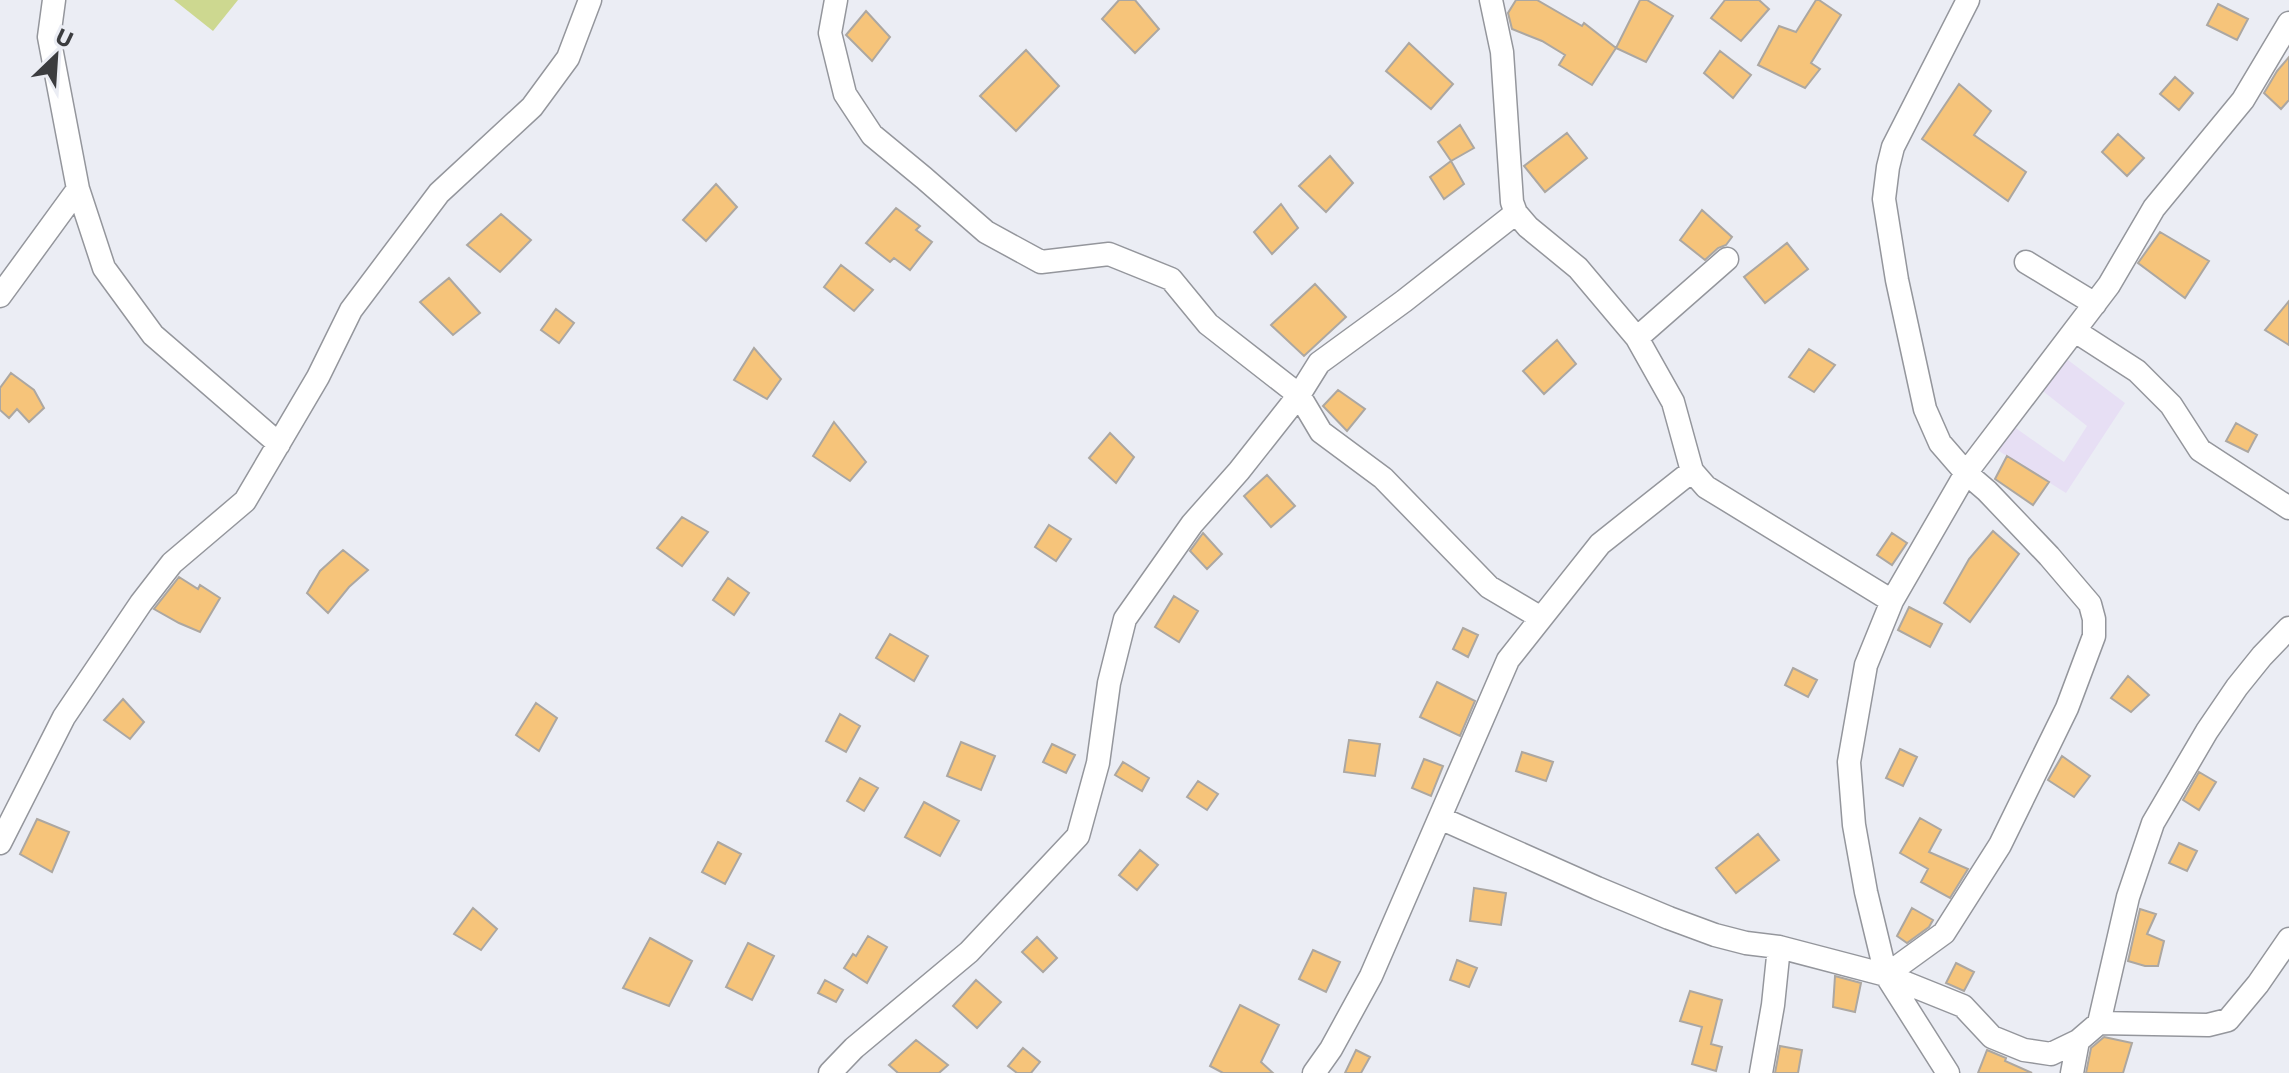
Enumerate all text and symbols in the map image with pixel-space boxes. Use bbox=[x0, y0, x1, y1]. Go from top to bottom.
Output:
north arrow bbox=[16, 16, 96, 96]
text: U bbox=[52, 22, 78, 53]

